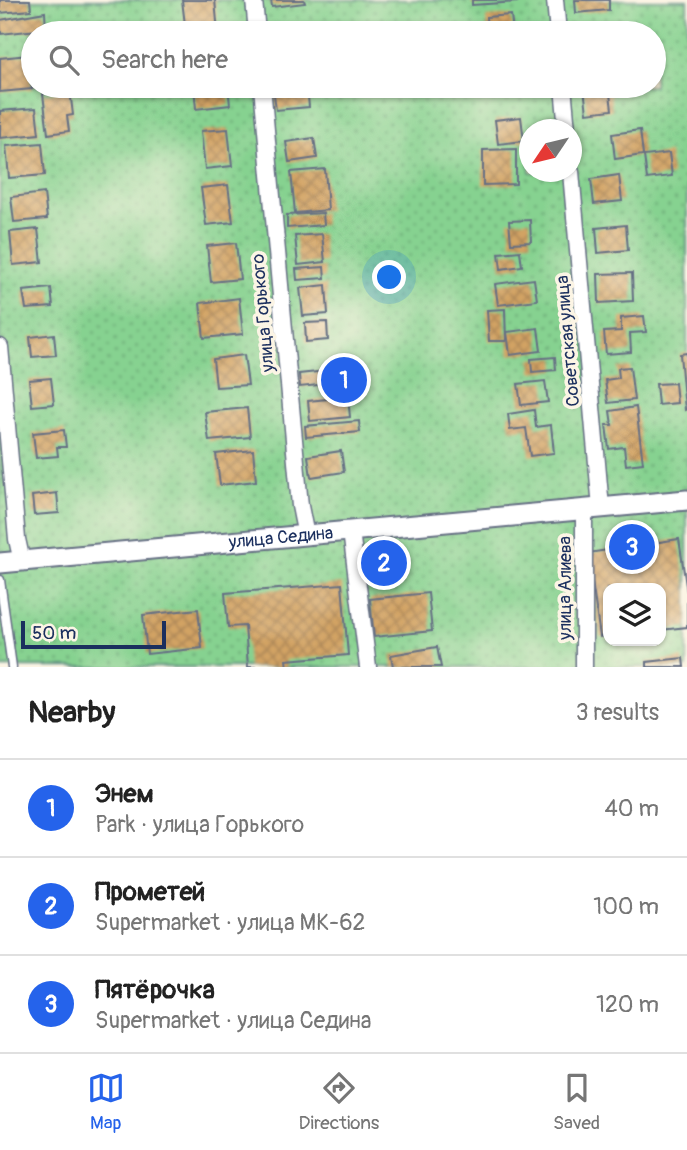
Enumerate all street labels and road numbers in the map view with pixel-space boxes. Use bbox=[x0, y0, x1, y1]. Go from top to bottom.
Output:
street label: улица Горького bbox=[246, 253, 280, 374]
street label: Советская улица bbox=[551, 274, 585, 408]
street label: улица Седина bbox=[227, 521, 334, 554]
street label: улица Алиева bbox=[554, 536, 577, 641]

